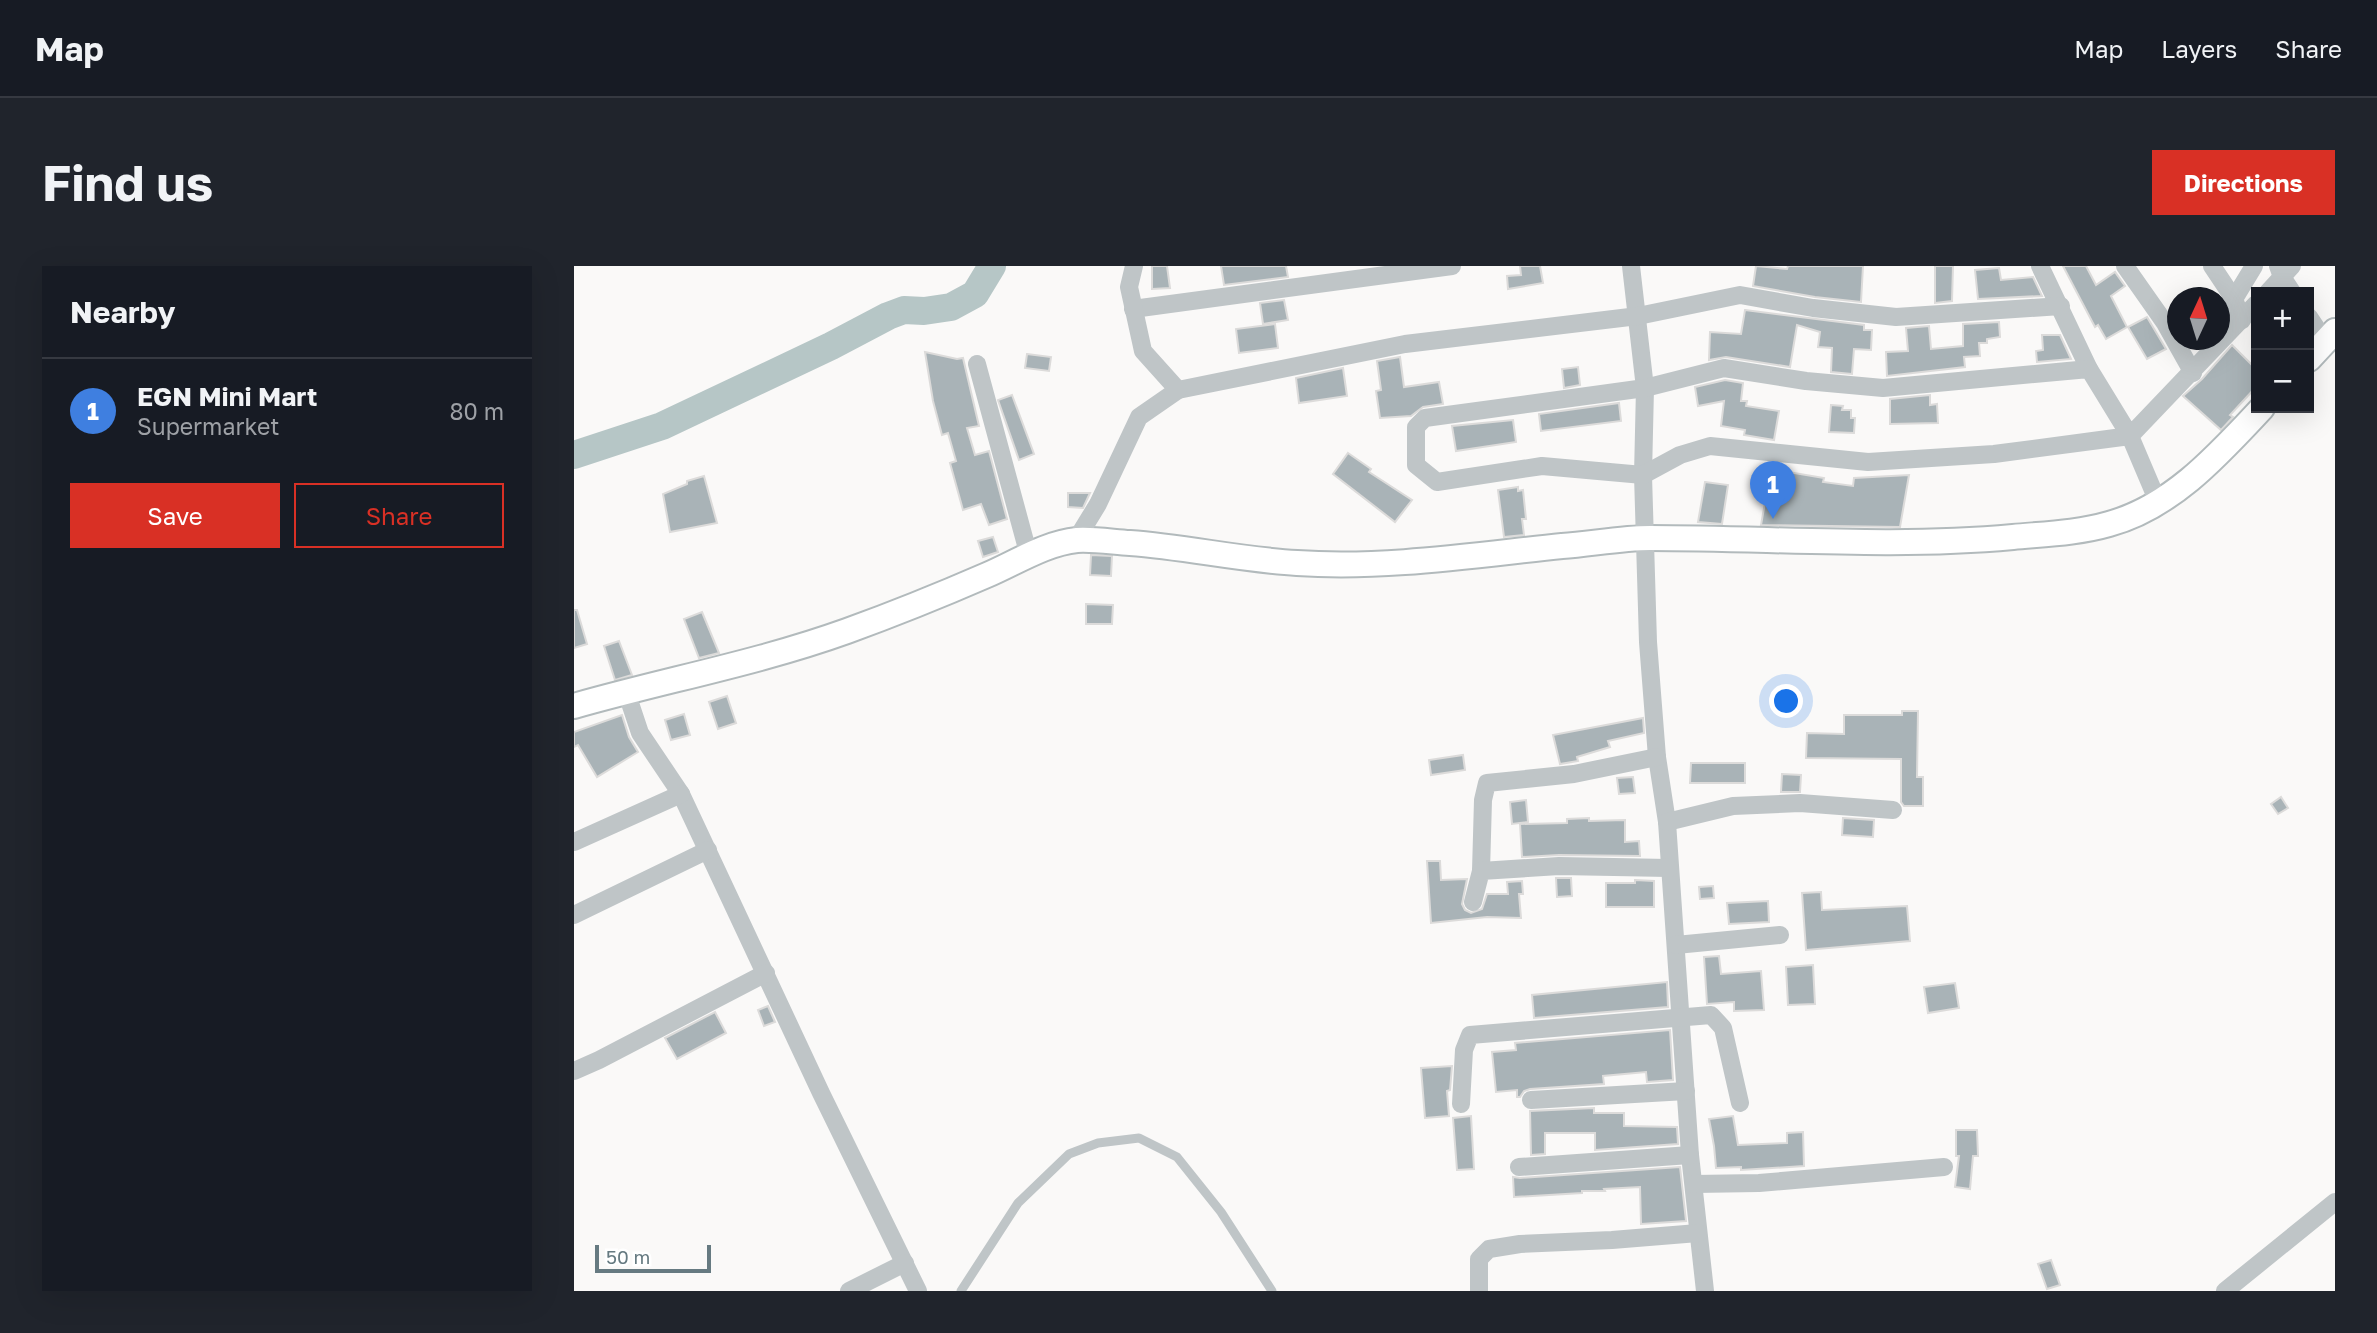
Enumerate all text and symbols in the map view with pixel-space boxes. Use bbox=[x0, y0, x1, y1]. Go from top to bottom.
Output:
text: Map bbox=[35, 29, 104, 68]
text: Map bbox=[2074, 34, 2123, 63]
text: Layers bbox=[2161, 34, 2237, 63]
text: Share bbox=[2275, 34, 2342, 63]
button: Directions bbox=[2152, 150, 2335, 215]
text: Find us bbox=[42, 153, 213, 212]
north arrow bbox=[2167, 287, 2230, 350]
map controls bbox=[2251, 287, 2314, 413]
button: + bbox=[2251, 287, 2314, 350]
text: Nearby bbox=[70, 294, 175, 330]
button: − bbox=[2251, 350, 2314, 413]
text: EGN Mini Mart bbox=[137, 381, 317, 412]
text: 1 bbox=[87, 397, 99, 425]
text: 80 m bbox=[450, 397, 504, 425]
text: Supermarket bbox=[137, 412, 280, 440]
pin: 1 bbox=[1750, 461, 1796, 519]
button: Save bbox=[70, 483, 280, 548]
button: Share bbox=[294, 483, 504, 548]
your location bbox=[1769, 684, 1803, 718]
scale bar bbox=[595, 1242, 710, 1274]
text: 50 m bbox=[606, 1245, 650, 1268]

